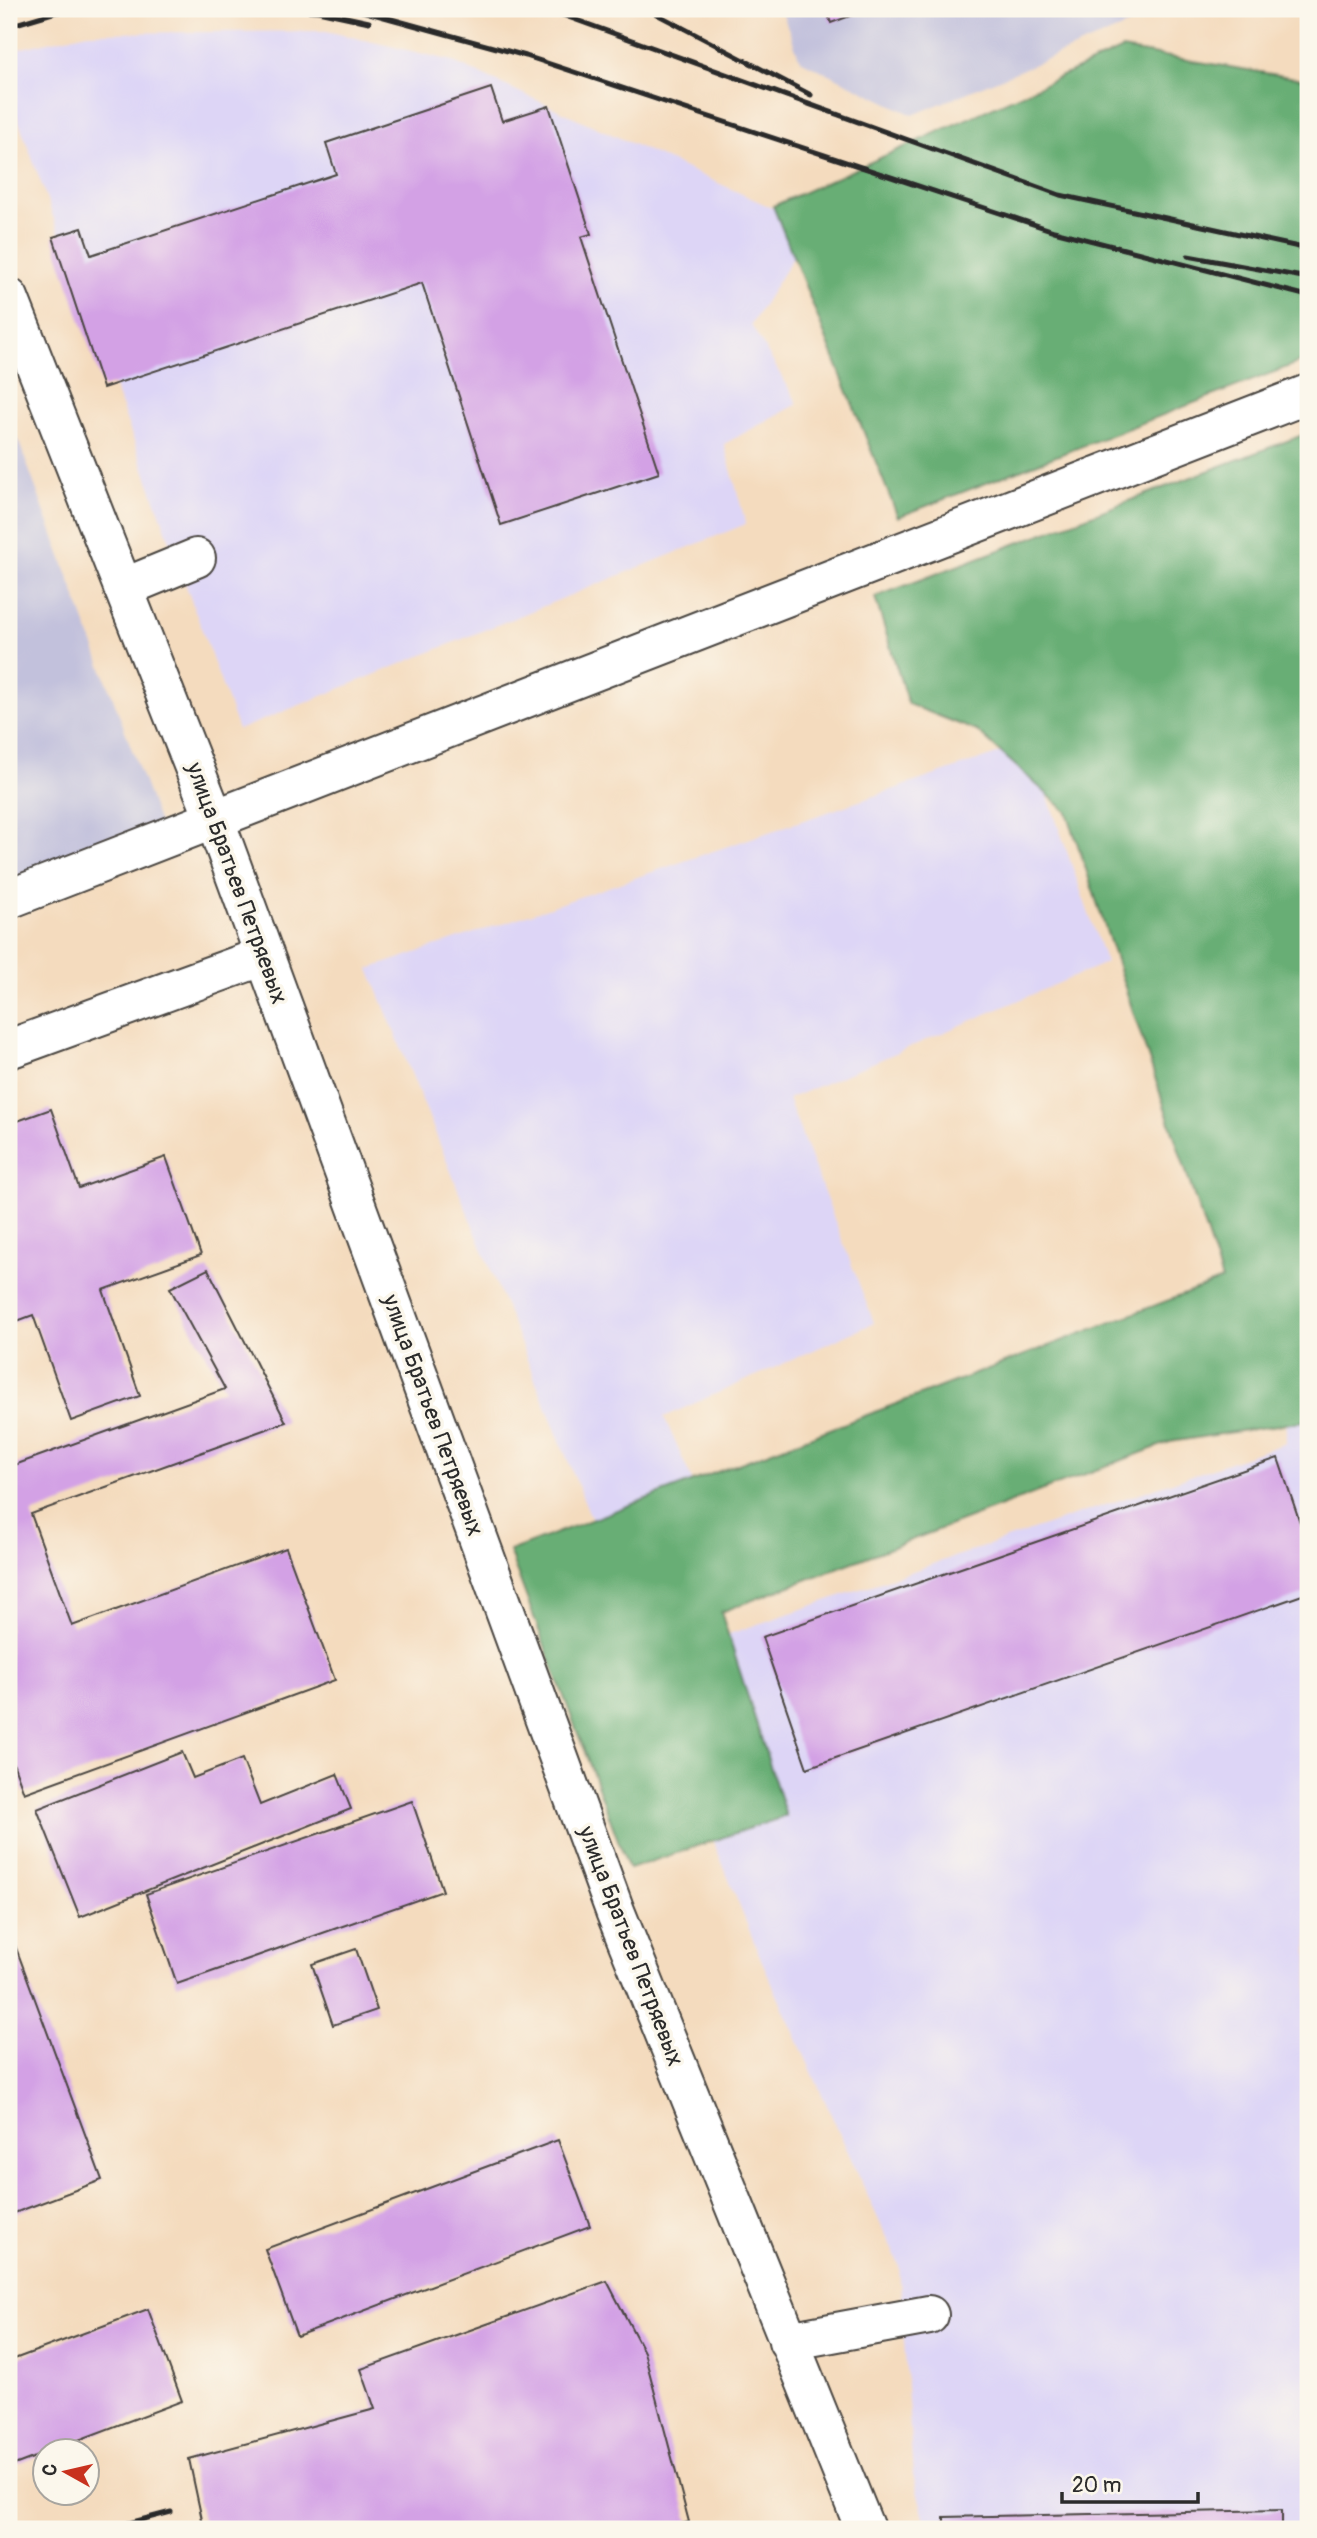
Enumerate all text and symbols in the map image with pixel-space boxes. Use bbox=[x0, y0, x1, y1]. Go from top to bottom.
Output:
street label: улица Братьев Петряевых bbox=[179, 757, 294, 1008]
street label: улица Братьев Петряевых bbox=[375, 1289, 490, 1540]
street label: улица Братьев Петряевых bbox=[571, 1821, 690, 2070]
north arrow bbox=[32, 2436, 102, 2506]
scale bar bbox=[1062, 2461, 1198, 2505]
text: С bbox=[37, 2462, 63, 2477]
text: 20 m bbox=[1072, 2472, 1121, 2499]

